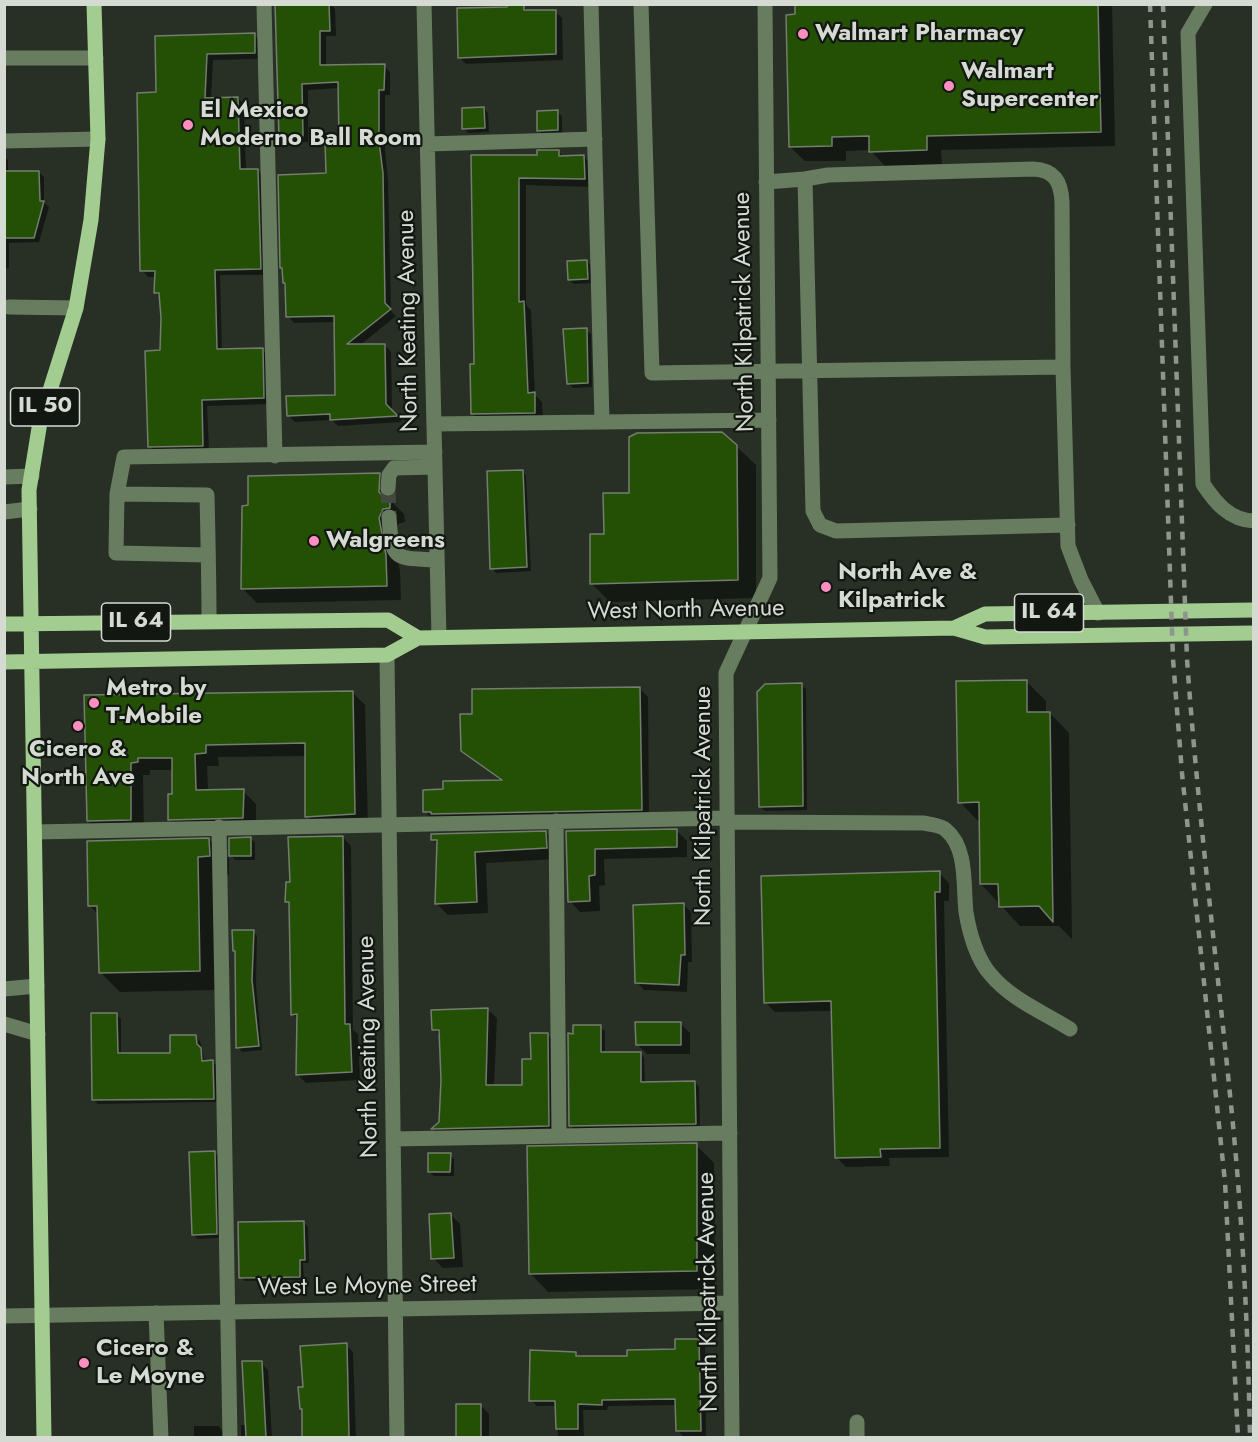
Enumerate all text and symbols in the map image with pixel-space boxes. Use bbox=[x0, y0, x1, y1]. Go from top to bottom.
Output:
place label: Walmart Pharmacy bbox=[815, 20, 1023, 48]
marker: Walmart Pharmacy bbox=[796, 27, 810, 41]
place label: Walmart Supercenter bbox=[961, 58, 1099, 114]
marker: Walmart Supercenter bbox=[942, 79, 956, 93]
place label: El Mexico Moderno Ball Room bbox=[200, 97, 422, 153]
marker: El Mexico Moderno Ball Room bbox=[181, 118, 195, 132]
street label: North Kilpatrick Avenue bbox=[729, 192, 761, 432]
street label: North Keating Avenue bbox=[393, 210, 425, 432]
road number: IL 50 bbox=[10, 388, 80, 426]
place label: Walgreens bbox=[326, 527, 445, 555]
marker: Walgreens bbox=[307, 534, 321, 548]
place label: North Ave & Kilpatrick bbox=[838, 559, 977, 615]
marker: North Ave & Kilpatrick bbox=[819, 580, 833, 594]
road number: IL 64 bbox=[1014, 594, 1084, 632]
street label: West North Avenue bbox=[587, 595, 785, 627]
road number: IL 64 bbox=[102, 603, 170, 641]
place label: Metro by T-Mobile bbox=[106, 675, 207, 731]
street label: North Kilpatrick Avenue bbox=[690, 686, 718, 926]
marker: Metro by T-Mobile bbox=[87, 696, 101, 710]
marker: Cicero & North Ave bbox=[71, 719, 85, 733]
place label: Cicero & North Ave bbox=[21, 736, 135, 792]
street label: North Keating Avenue bbox=[353, 936, 385, 1158]
street label: North Kilpatrick Avenue bbox=[693, 1172, 725, 1412]
street label: West Le Moyne Street bbox=[257, 1271, 477, 1303]
place label: Cicero & Le Moyne bbox=[96, 1335, 205, 1391]
marker: Cicero & Le Moyne bbox=[77, 1356, 91, 1370]

